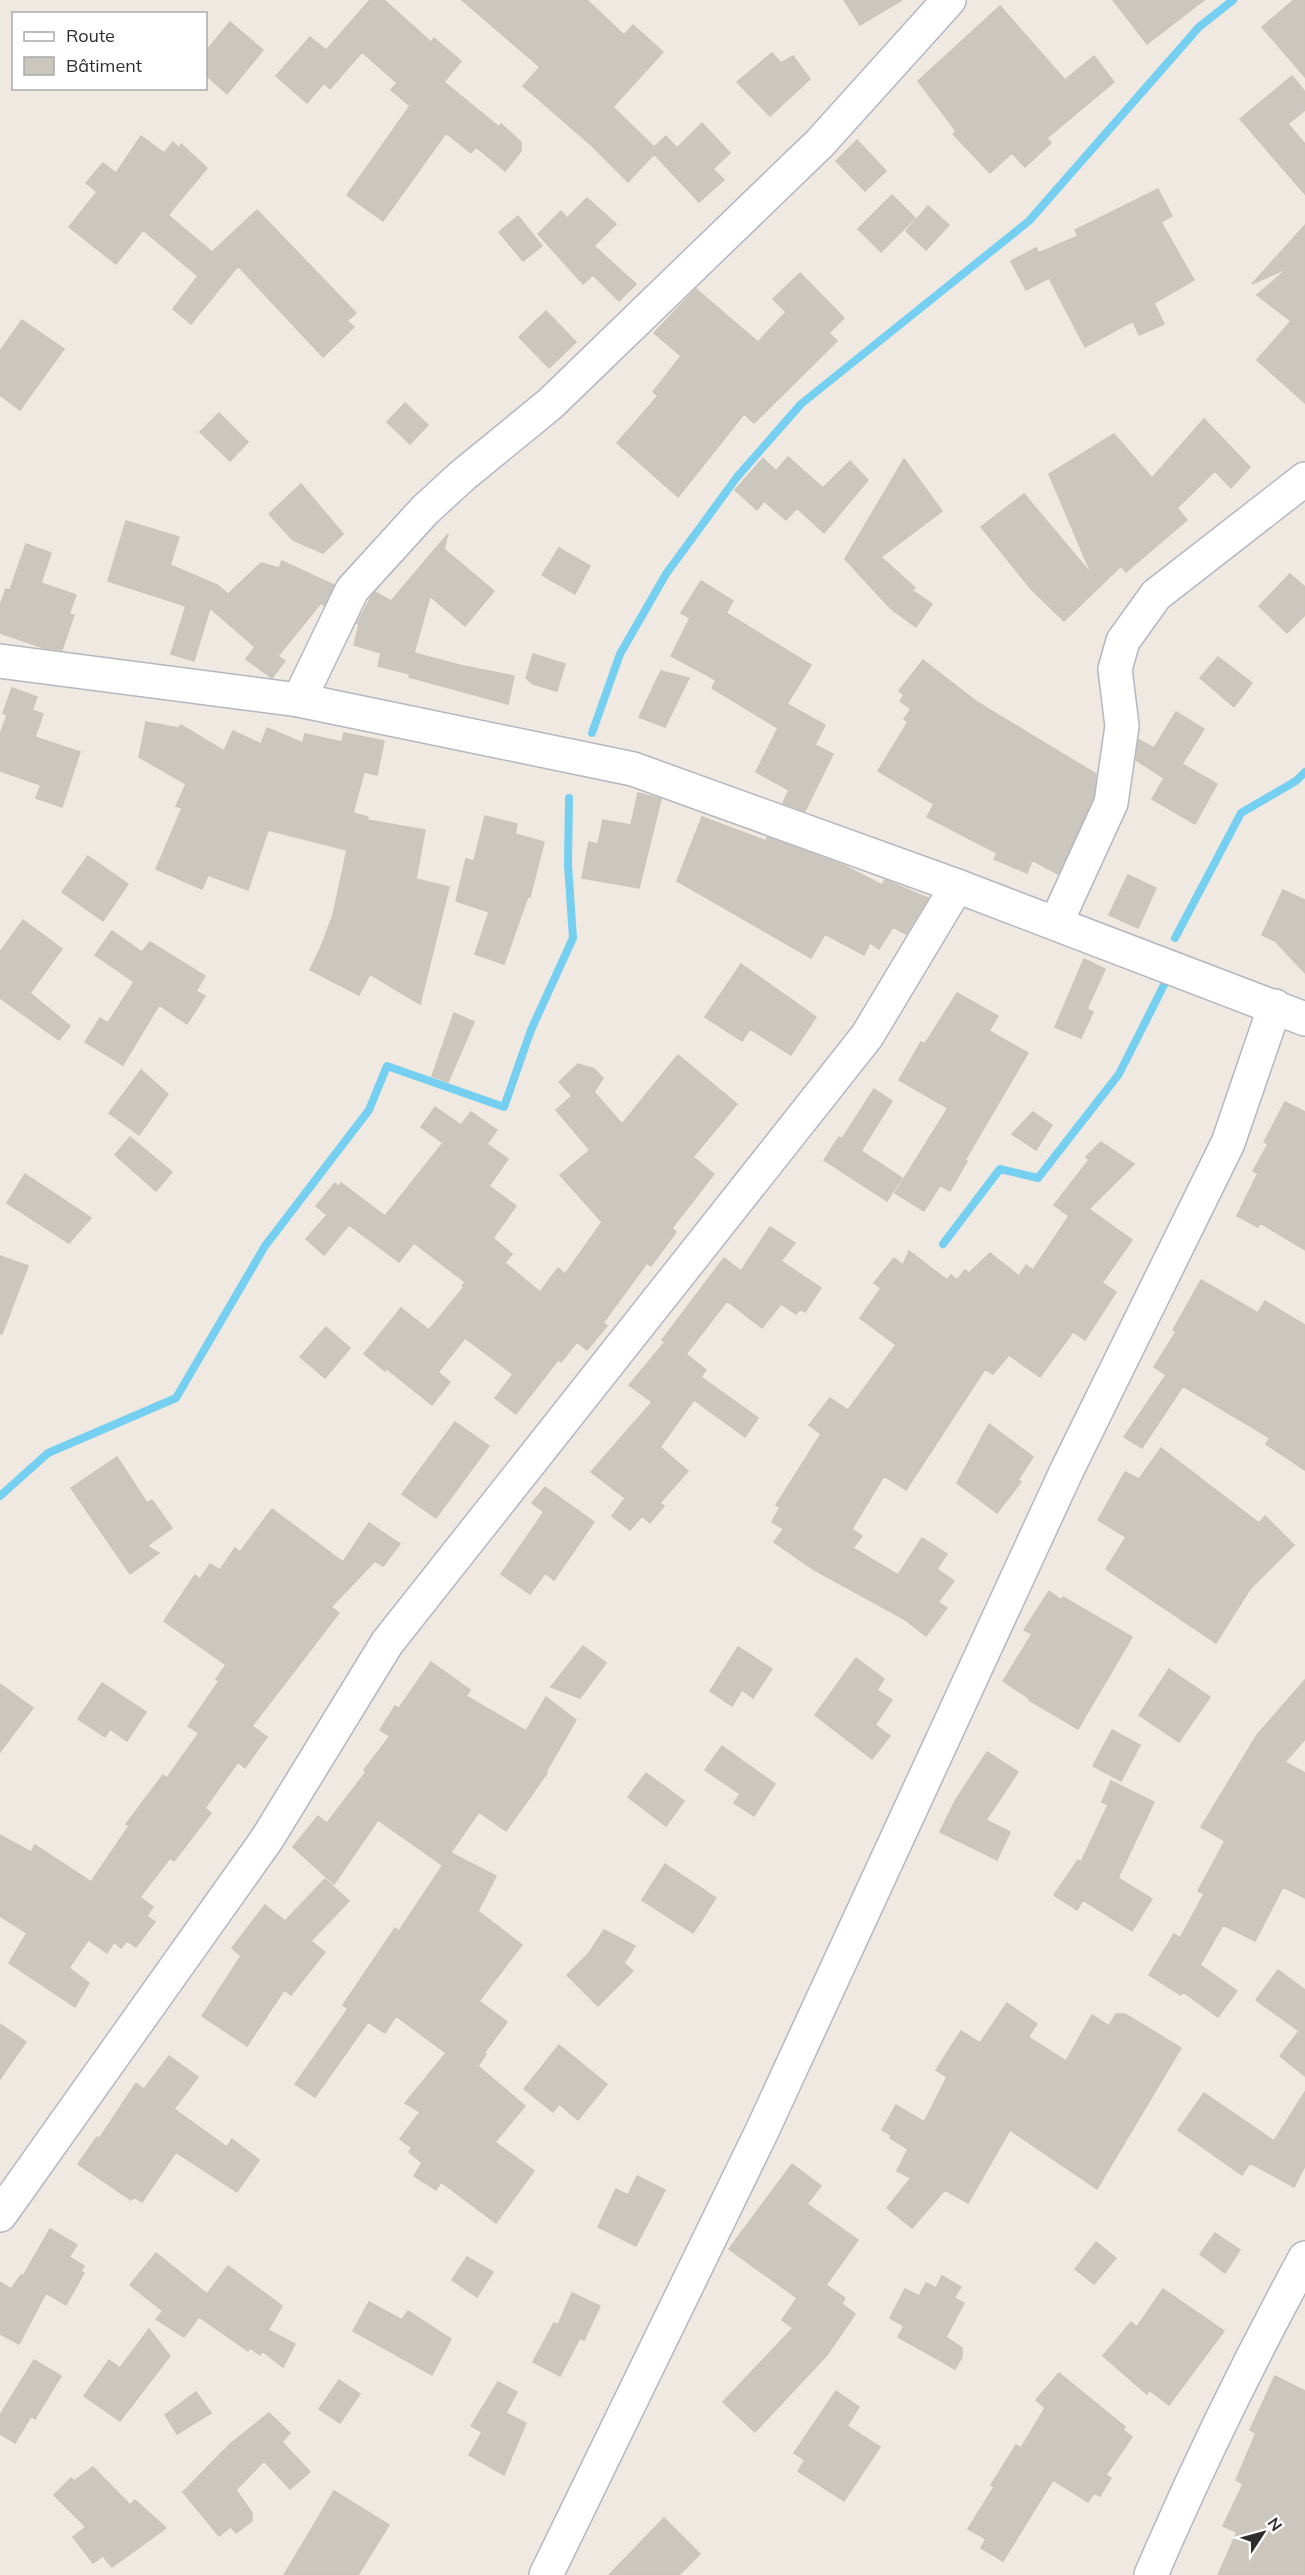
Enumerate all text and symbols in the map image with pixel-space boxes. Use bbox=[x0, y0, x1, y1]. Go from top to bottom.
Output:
legend bbox=[12, 12, 207, 90]
text: Route bbox=[66, 24, 115, 47]
text: Bâtiment bbox=[66, 54, 142, 77]
north arrow bbox=[1233, 2503, 1293, 2563]
text: N bbox=[1263, 2513, 1287, 2535]

